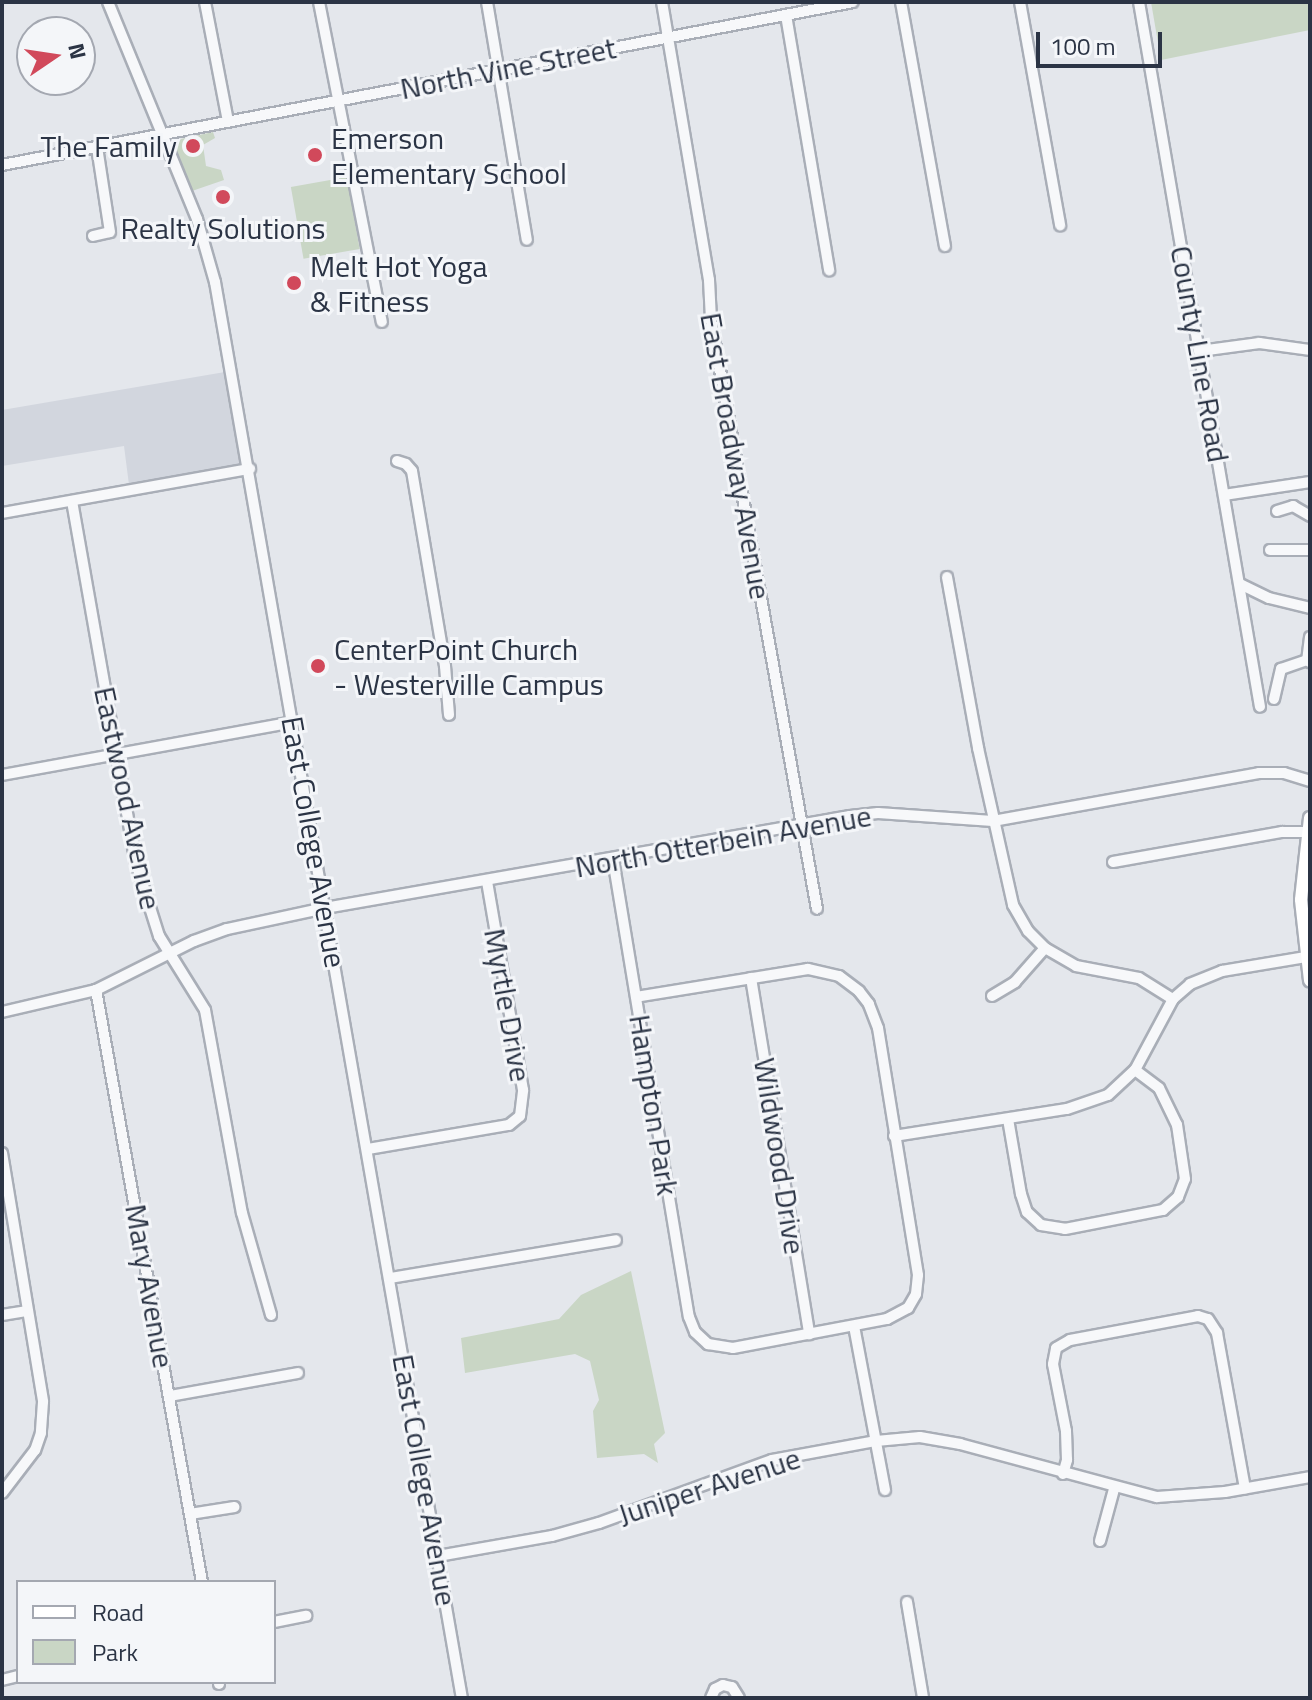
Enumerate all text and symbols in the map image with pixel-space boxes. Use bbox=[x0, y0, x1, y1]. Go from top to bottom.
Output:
north arrow bbox=[16, 16, 96, 96]
scale bar bbox=[1040, 16, 1166, 66]
text: 100 m bbox=[1050, 28, 1116, 64]
street label: North Vine Street bbox=[397, 29, 619, 107]
text: N bbox=[59, 40, 96, 62]
place label: Emerson Elementary School bbox=[331, 120, 567, 190]
place label: The Family bbox=[40, 128, 177, 164]
marker: The Family bbox=[184, 137, 202, 155]
marker: Emerson Elementary School bbox=[306, 146, 324, 164]
marker: Realty Solutions bbox=[214, 188, 232, 206]
place label: Realty Solutions bbox=[121, 210, 325, 246]
street label: County Line Road bbox=[1163, 243, 1237, 465]
place label: Melt Hot Yoga & Fitness bbox=[310, 248, 488, 318]
marker: Melt Hot Yoga & Fitness bbox=[285, 274, 303, 292]
street label: East Broadway Avenue bbox=[693, 310, 779, 602]
place label: CenterPoint Church - Westerville Campus bbox=[334, 631, 604, 702]
marker: CenterPoint Church - Westerville Campus bbox=[309, 657, 327, 675]
street label: Eastwood Avenue bbox=[87, 683, 169, 913]
street label: East College Avenue bbox=[274, 714, 354, 970]
street label: North Otterbein Avenue bbox=[572, 797, 874, 885]
street label: Myrtle Drive bbox=[477, 926, 539, 1084]
street label: Hampton Park bbox=[622, 1012, 686, 1198]
street label: Wildwood Drive bbox=[747, 1055, 813, 1257]
street label: Mary Avenue bbox=[118, 1201, 182, 1371]
street label: East College Avenue bbox=[385, 1352, 465, 1608]
street label: Juniper Avenue bbox=[614, 1440, 804, 1532]
legend bbox=[16, 1580, 276, 1684]
text: Road bbox=[92, 1594, 144, 1630]
text: Park bbox=[92, 1634, 138, 1670]

